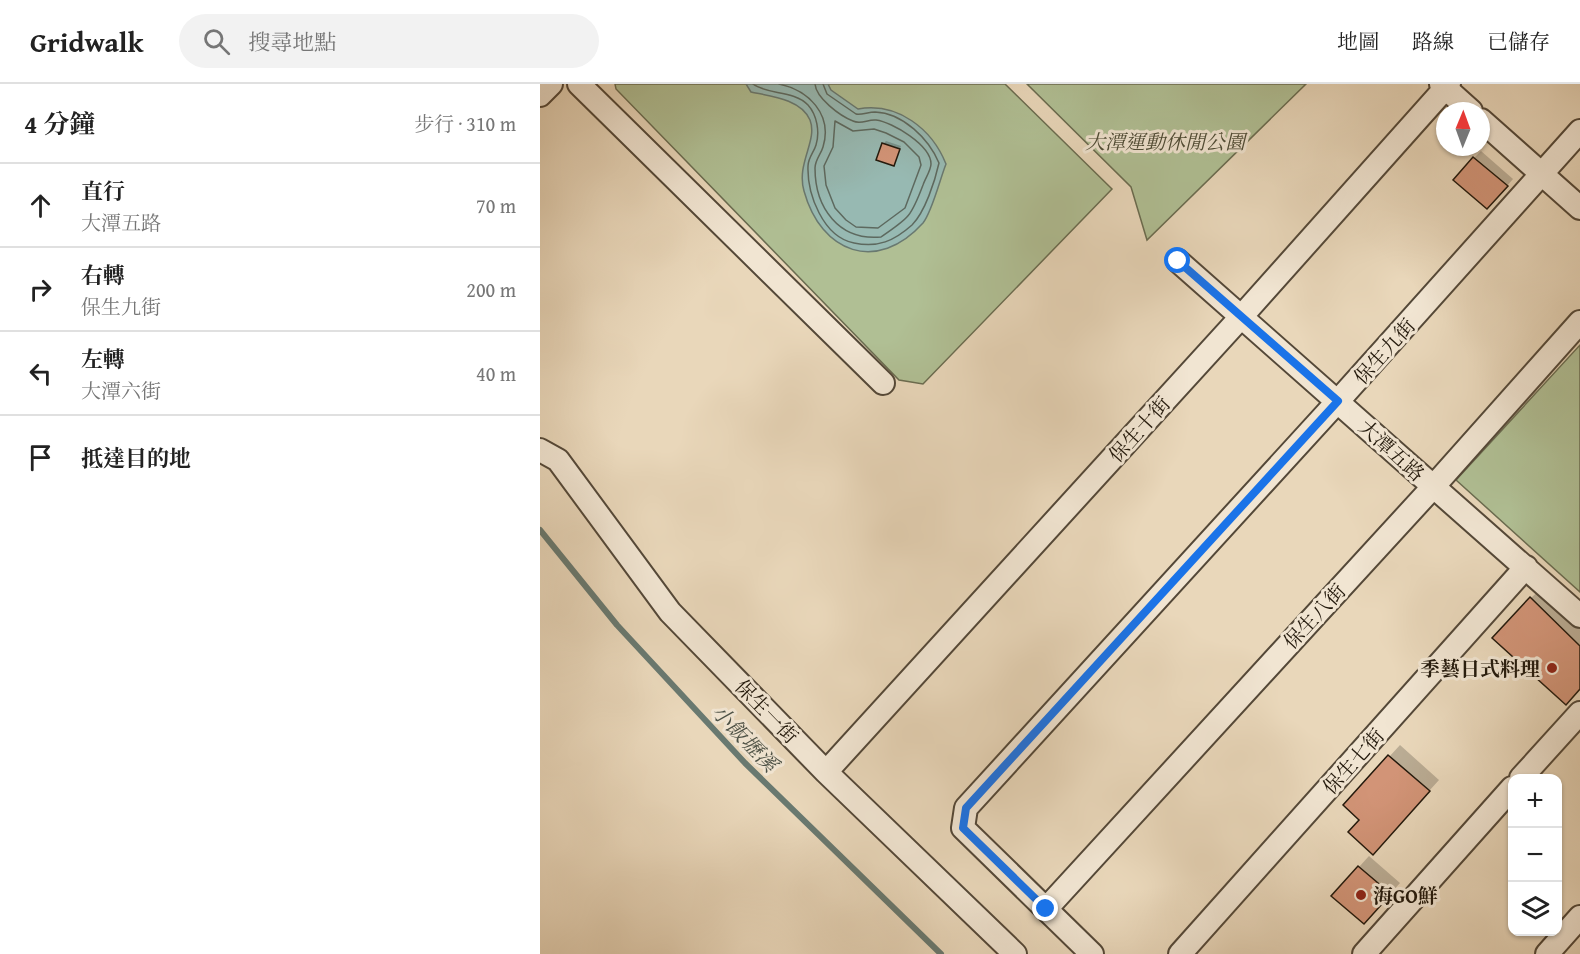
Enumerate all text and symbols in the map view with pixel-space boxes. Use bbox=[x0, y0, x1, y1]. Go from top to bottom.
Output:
search box bbox=[179, 14, 599, 68]
text: Gridwalk bbox=[30, 21, 143, 62]
icon: search bbox=[200, 25, 233, 58]
text: 搜尋地點 bbox=[248, 26, 336, 58]
text: 地圖 bbox=[1337, 26, 1379, 57]
text: 路線 bbox=[1412, 26, 1454, 57]
text: 已儲存 bbox=[1487, 26, 1550, 57]
north arrow bbox=[1436, 102, 1490, 156]
text: 4 分鐘 bbox=[24, 104, 95, 143]
text: 步行 · 310 m bbox=[414, 109, 516, 138]
park label: 大潭運動休閒公園 bbox=[1085, 127, 1248, 156]
text: 直行 bbox=[81, 175, 125, 207]
icon: ahead bbox=[24, 189, 57, 222]
text: 70 m bbox=[476, 191, 516, 220]
text: 大潭五路 bbox=[81, 208, 161, 237]
route start bbox=[1164, 247, 1190, 273]
text: 右轉 bbox=[81, 259, 125, 291]
icon: right bbox=[24, 273, 57, 306]
text: 200 m bbox=[466, 275, 516, 304]
text: 保生九街 bbox=[81, 292, 161, 321]
street label: 保生九街 bbox=[1346, 312, 1422, 390]
text: 左轉 bbox=[81, 343, 125, 375]
icon: left bbox=[24, 357, 57, 390]
text: 40 m bbox=[476, 359, 516, 388]
text: 大潭六街 bbox=[81, 376, 161, 405]
street label: 保生十街 bbox=[1101, 390, 1177, 468]
street label: 大潭五路 bbox=[1353, 412, 1431, 488]
icon: arrive bbox=[24, 441, 57, 474]
text: 抵達目的地 bbox=[81, 442, 191, 474]
street label: 保生八街 bbox=[1276, 577, 1352, 655]
place label: 季藝日式料理 bbox=[1420, 654, 1540, 683]
marker: 季藝日式料理 bbox=[1545, 661, 1559, 675]
street label: 保生一街 bbox=[729, 672, 805, 750]
water label: 小飯壢溪 bbox=[705, 697, 787, 780]
street label: 保生七街 bbox=[1315, 722, 1391, 800]
map controls bbox=[1508, 774, 1562, 936]
button: + bbox=[1508, 774, 1562, 828]
button: − bbox=[1508, 828, 1562, 882]
place label: 海GO鮮 bbox=[1373, 881, 1438, 910]
button: layers bbox=[1508, 882, 1562, 936]
marker: 海GO鮮 bbox=[1354, 888, 1368, 902]
route end bbox=[1032, 895, 1058, 921]

